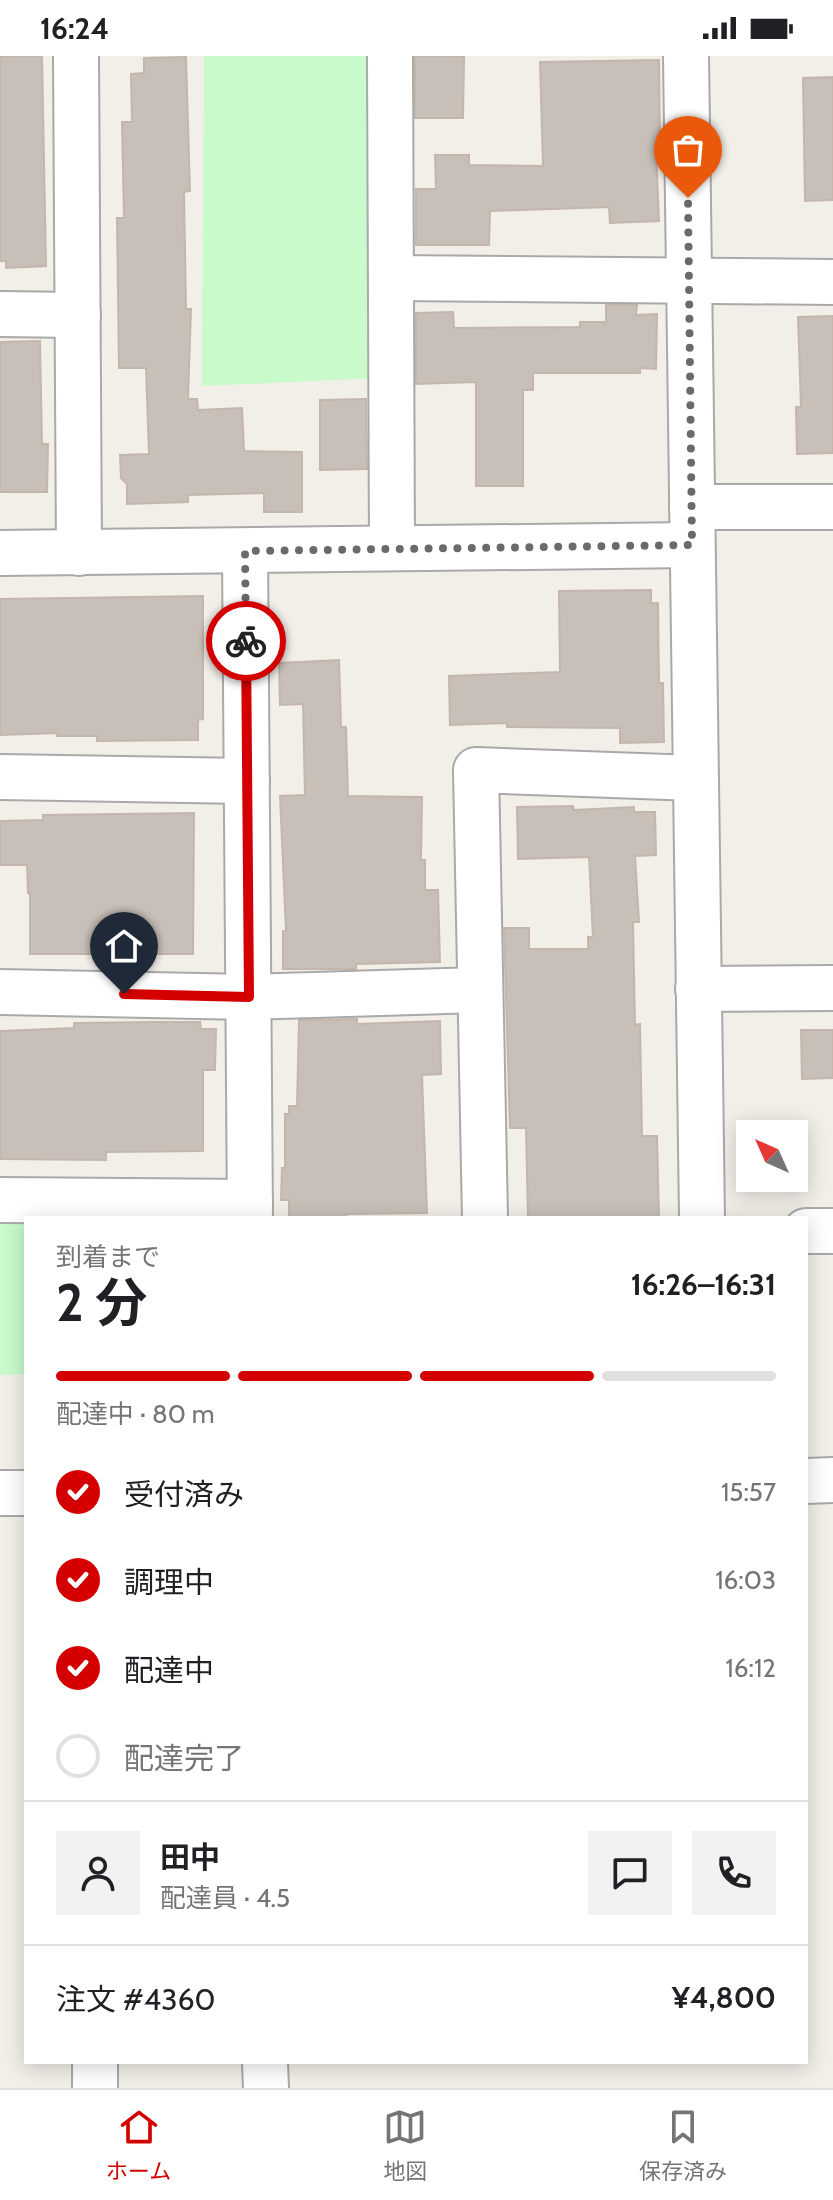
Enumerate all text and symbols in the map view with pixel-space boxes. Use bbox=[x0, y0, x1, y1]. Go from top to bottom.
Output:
text: 16:24 bbox=[40, 10, 109, 47]
pin bbox=[654, 116, 722, 198]
icon: bag bbox=[666, 128, 710, 172]
courier bbox=[206, 601, 286, 681]
icon: bike bbox=[224, 619, 268, 663]
pin bbox=[90, 912, 158, 994]
icon: home bbox=[102, 924, 146, 968]
north arrow bbox=[736, 1120, 808, 1192]
map controls bbox=[736, 1120, 808, 1192]
text: 到着まで bbox=[56, 1241, 160, 1273]
text: 16:26–16:31 bbox=[631, 1266, 776, 1303]
text: 2 分 bbox=[56, 1271, 147, 1334]
text: 配達中 · 80 m bbox=[56, 1398, 214, 1430]
icon: check bbox=[56, 1470, 100, 1514]
text: 受付済み bbox=[124, 1476, 244, 1513]
text: 15:57 bbox=[721, 1476, 776, 1508]
icon: check bbox=[56, 1558, 100, 1602]
text: 調理中 bbox=[124, 1564, 214, 1601]
text: 16:03 bbox=[715, 1564, 776, 1596]
icon: check bbox=[56, 1646, 100, 1690]
text: 配達中 bbox=[124, 1652, 214, 1689]
text: 16:12 bbox=[725, 1652, 776, 1684]
text: 配達完了 bbox=[124, 1740, 244, 1777]
button: person bbox=[56, 1831, 140, 1915]
button: chat bbox=[588, 1831, 672, 1915]
button: phone bbox=[692, 1831, 776, 1915]
text: 田中 bbox=[160, 1839, 220, 1876]
text: 配達員 · 4.5 bbox=[160, 1882, 290, 1914]
text: ¥4,800 bbox=[672, 1979, 776, 2016]
text: 注文 #4360 bbox=[56, 1981, 215, 2018]
tab: ホーム bbox=[106, 2105, 171, 2185]
tab: 地図 bbox=[383, 2105, 427, 2185]
tab: 保存済み bbox=[639, 2105, 727, 2185]

